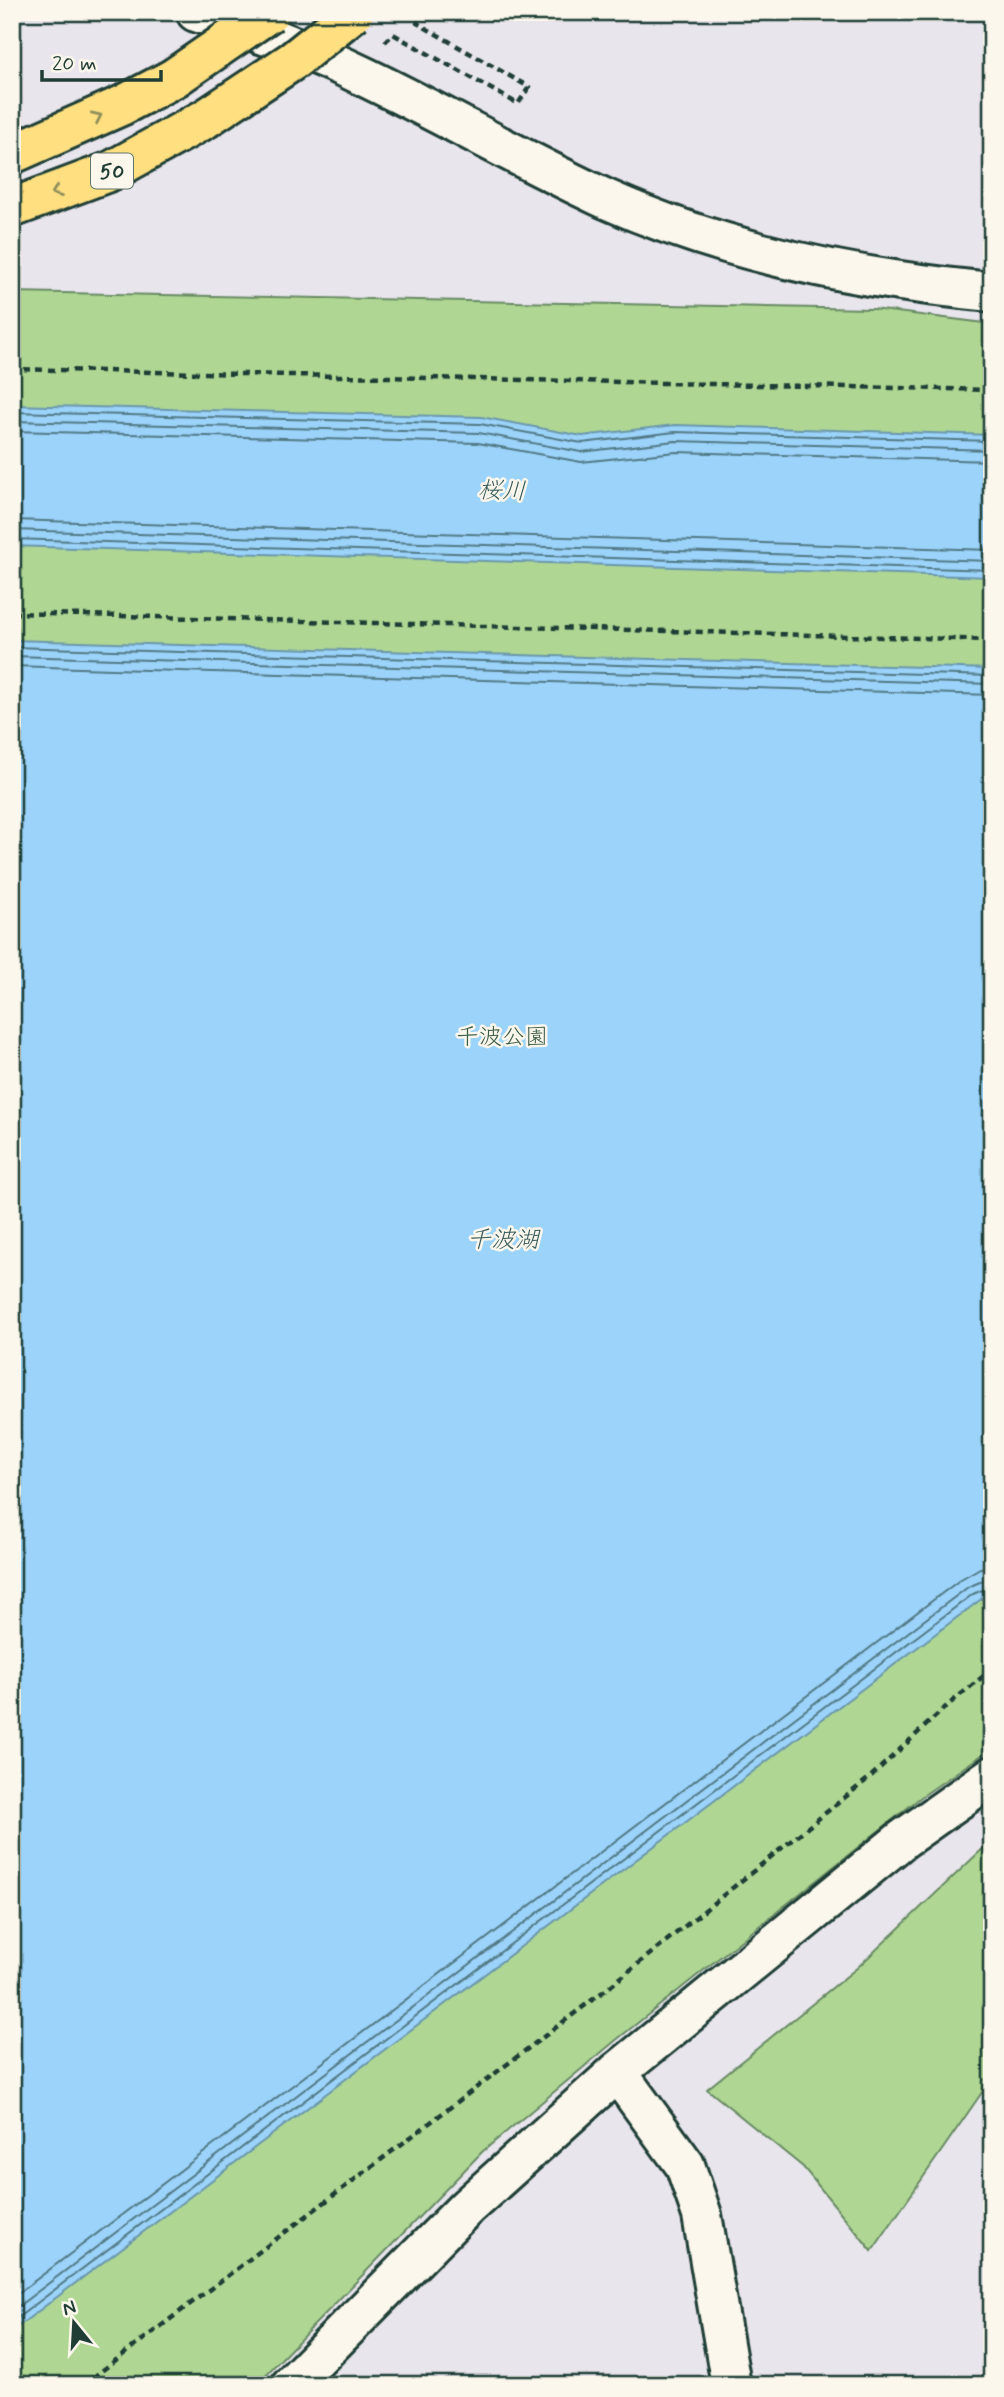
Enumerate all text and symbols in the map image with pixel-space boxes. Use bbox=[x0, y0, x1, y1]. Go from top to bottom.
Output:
scale bar bbox=[42, 38, 161, 82]
text: 20 m bbox=[52, 50, 97, 78]
one-way arrow bbox=[90, 111, 102, 125]
road number: 50 bbox=[91, 154, 133, 188]
one-way arrow bbox=[50, 183, 62, 197]
water label: 桜川 bbox=[477, 475, 526, 508]
park label: 千波公園 bbox=[456, 1023, 548, 1053]
water label: 千波湖 bbox=[467, 1225, 541, 1256]
north arrow bbox=[38, 2288, 108, 2358]
text: N bbox=[59, 2294, 79, 2322]

